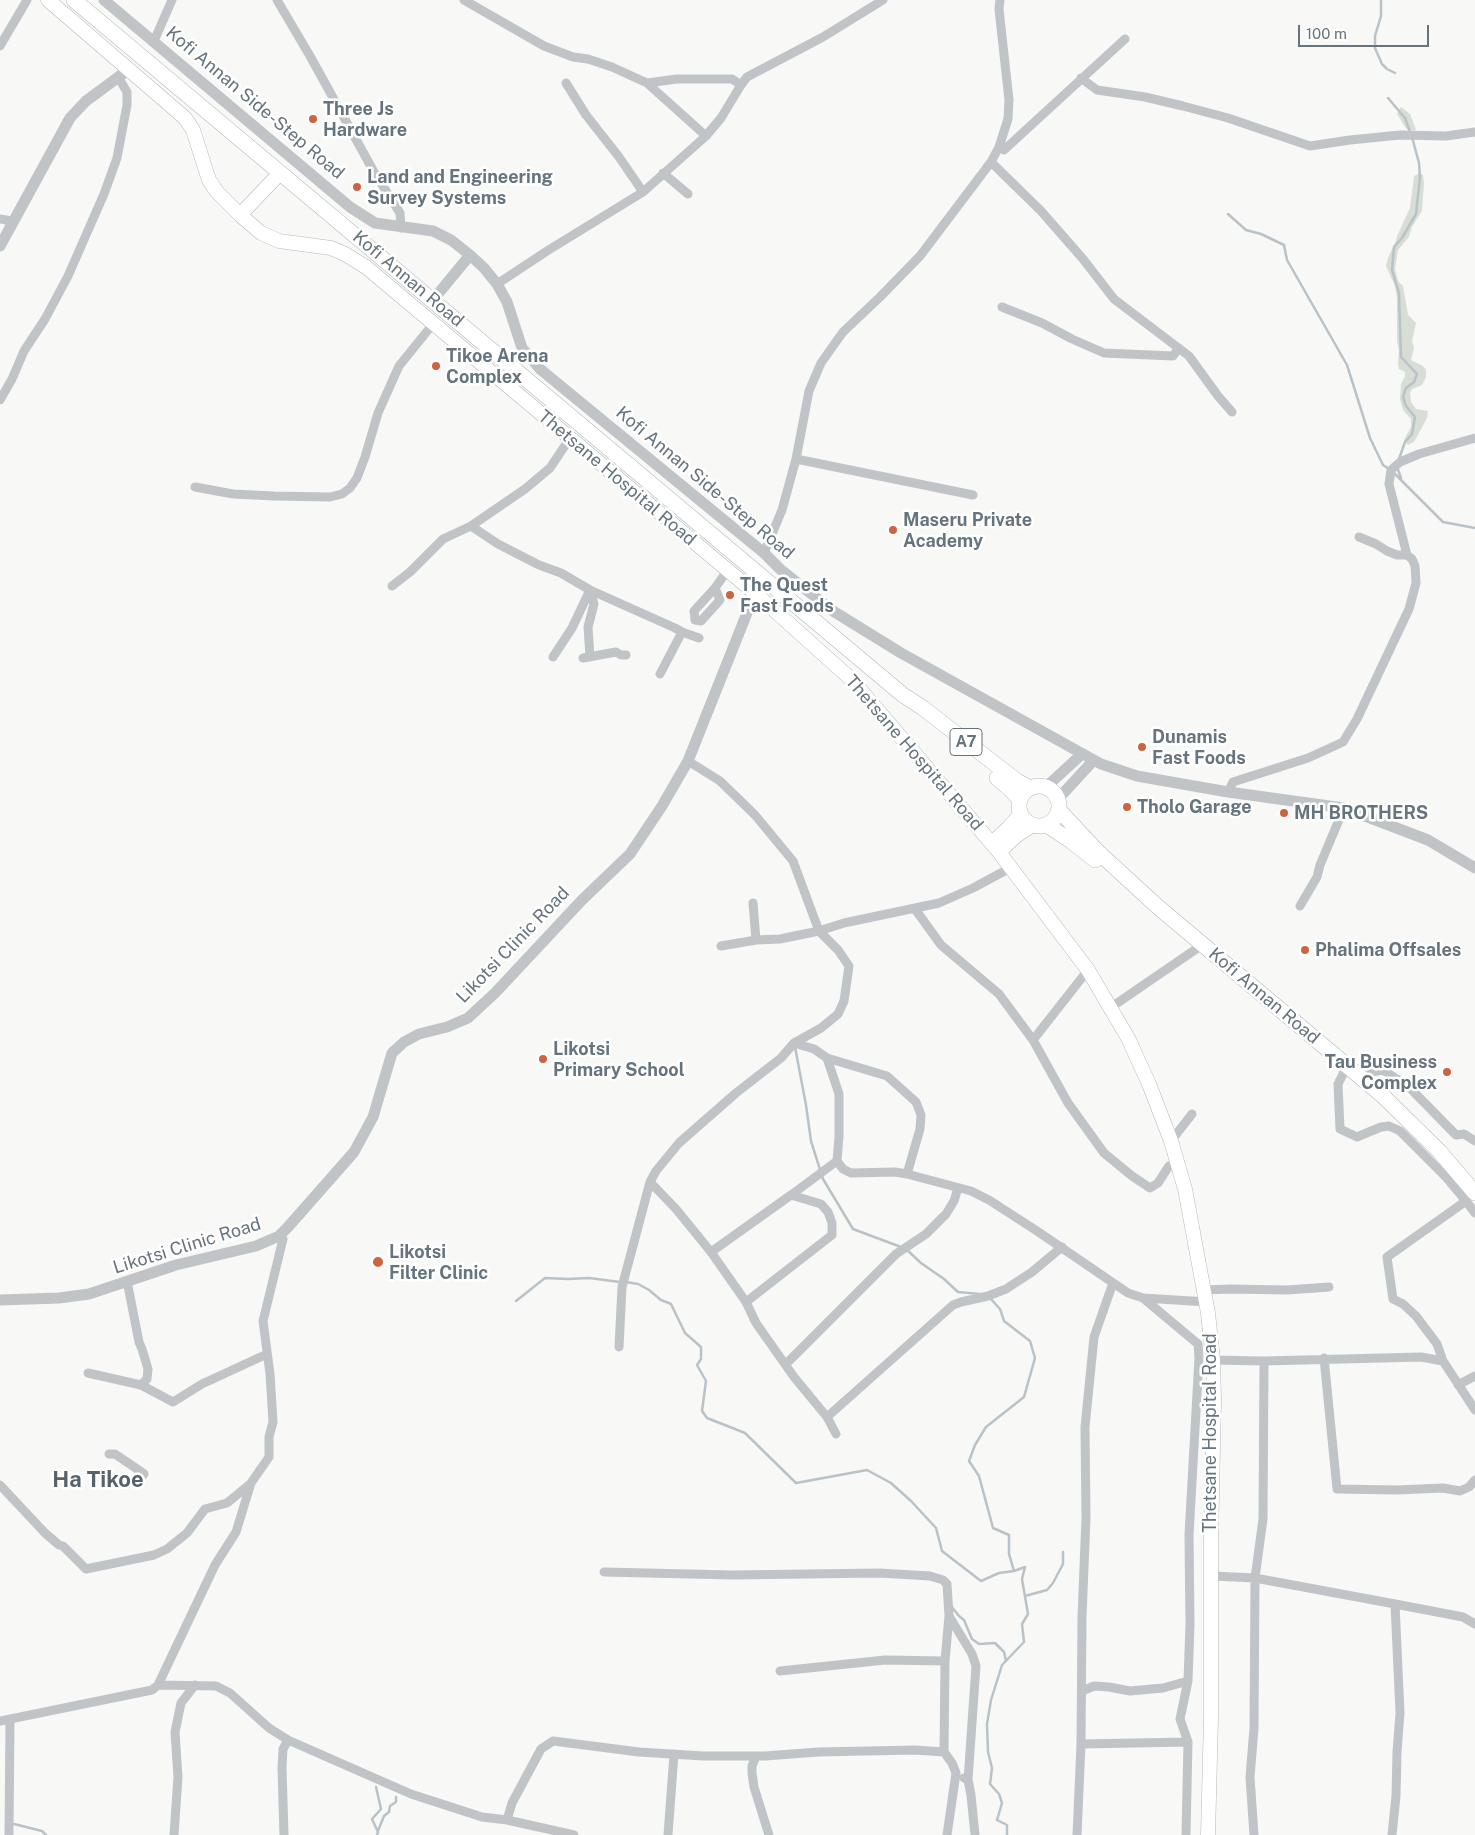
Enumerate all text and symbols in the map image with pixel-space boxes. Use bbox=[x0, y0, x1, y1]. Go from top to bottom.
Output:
scale bar bbox=[1300, 15, 1431, 47]
street label: Kofi Annan Side-Step Road bbox=[161, 22, 349, 184]
text: 100 m bbox=[1306, 25, 1347, 42]
place label: Three Js Hardware bbox=[323, 98, 407, 140]
marker: Three Js Hardware bbox=[307, 113, 319, 125]
place label: Land and Engineering Survey Systems bbox=[367, 166, 553, 208]
marker: Land and Engineering Survey Systems bbox=[351, 181, 363, 193]
street label: Kofi Annan Road bbox=[348, 226, 468, 332]
place label: Tikoe Arena Complex bbox=[446, 345, 548, 388]
marker: Tikoe Arena Complex bbox=[430, 360, 442, 372]
street label: Kofi Annan Side-Step Road bbox=[611, 402, 799, 564]
street label: Thetsane Hospital Road bbox=[534, 406, 700, 550]
place label: Maseru Private Academy bbox=[903, 509, 1032, 552]
marker: Maseru Private Academy bbox=[887, 524, 899, 536]
place label: The Quest Fast Foods bbox=[740, 574, 834, 616]
marker: The Quest Fast Foods bbox=[724, 589, 736, 601]
street label: Thetsane Hospital Road bbox=[840, 671, 988, 835]
place label: Dunamis Fast Foods bbox=[1152, 726, 1246, 769]
road number: A7 bbox=[950, 729, 982, 756]
marker: Dunamis Fast Foods bbox=[1136, 741, 1148, 753]
place label: Tholo Garage bbox=[1137, 796, 1252, 818]
marker: Tholo Garage bbox=[1121, 801, 1133, 813]
place label: MH BROTHERS bbox=[1294, 802, 1428, 824]
marker: MH BROTHERS bbox=[1278, 807, 1290, 819]
street label: Likotsi Clinic Road bbox=[452, 882, 574, 1008]
place label: Phalima Offsales bbox=[1315, 939, 1461, 961]
street label: Kofi Annan Road bbox=[1204, 943, 1324, 1049]
marker: Phalima Offsales bbox=[1299, 944, 1311, 956]
place label: Likotsi Primary School bbox=[553, 1038, 685, 1080]
place label: Tau Business Complex bbox=[1325, 1051, 1437, 1094]
marker: Likotsi Primary School bbox=[537, 1053, 549, 1065]
marker: Tau Business Complex bbox=[1441, 1066, 1453, 1078]
street label: Likotsi Clinic Road bbox=[111, 1213, 263, 1279]
place label: Likotsi Filter Clinic bbox=[389, 1241, 488, 1284]
marker: Likotsi Filter Clinic bbox=[371, 1255, 385, 1269]
street label: Thetsane Hospital Road bbox=[1199, 1333, 1221, 1533]
district label: Ha Tikoe bbox=[52, 1467, 144, 1493]

